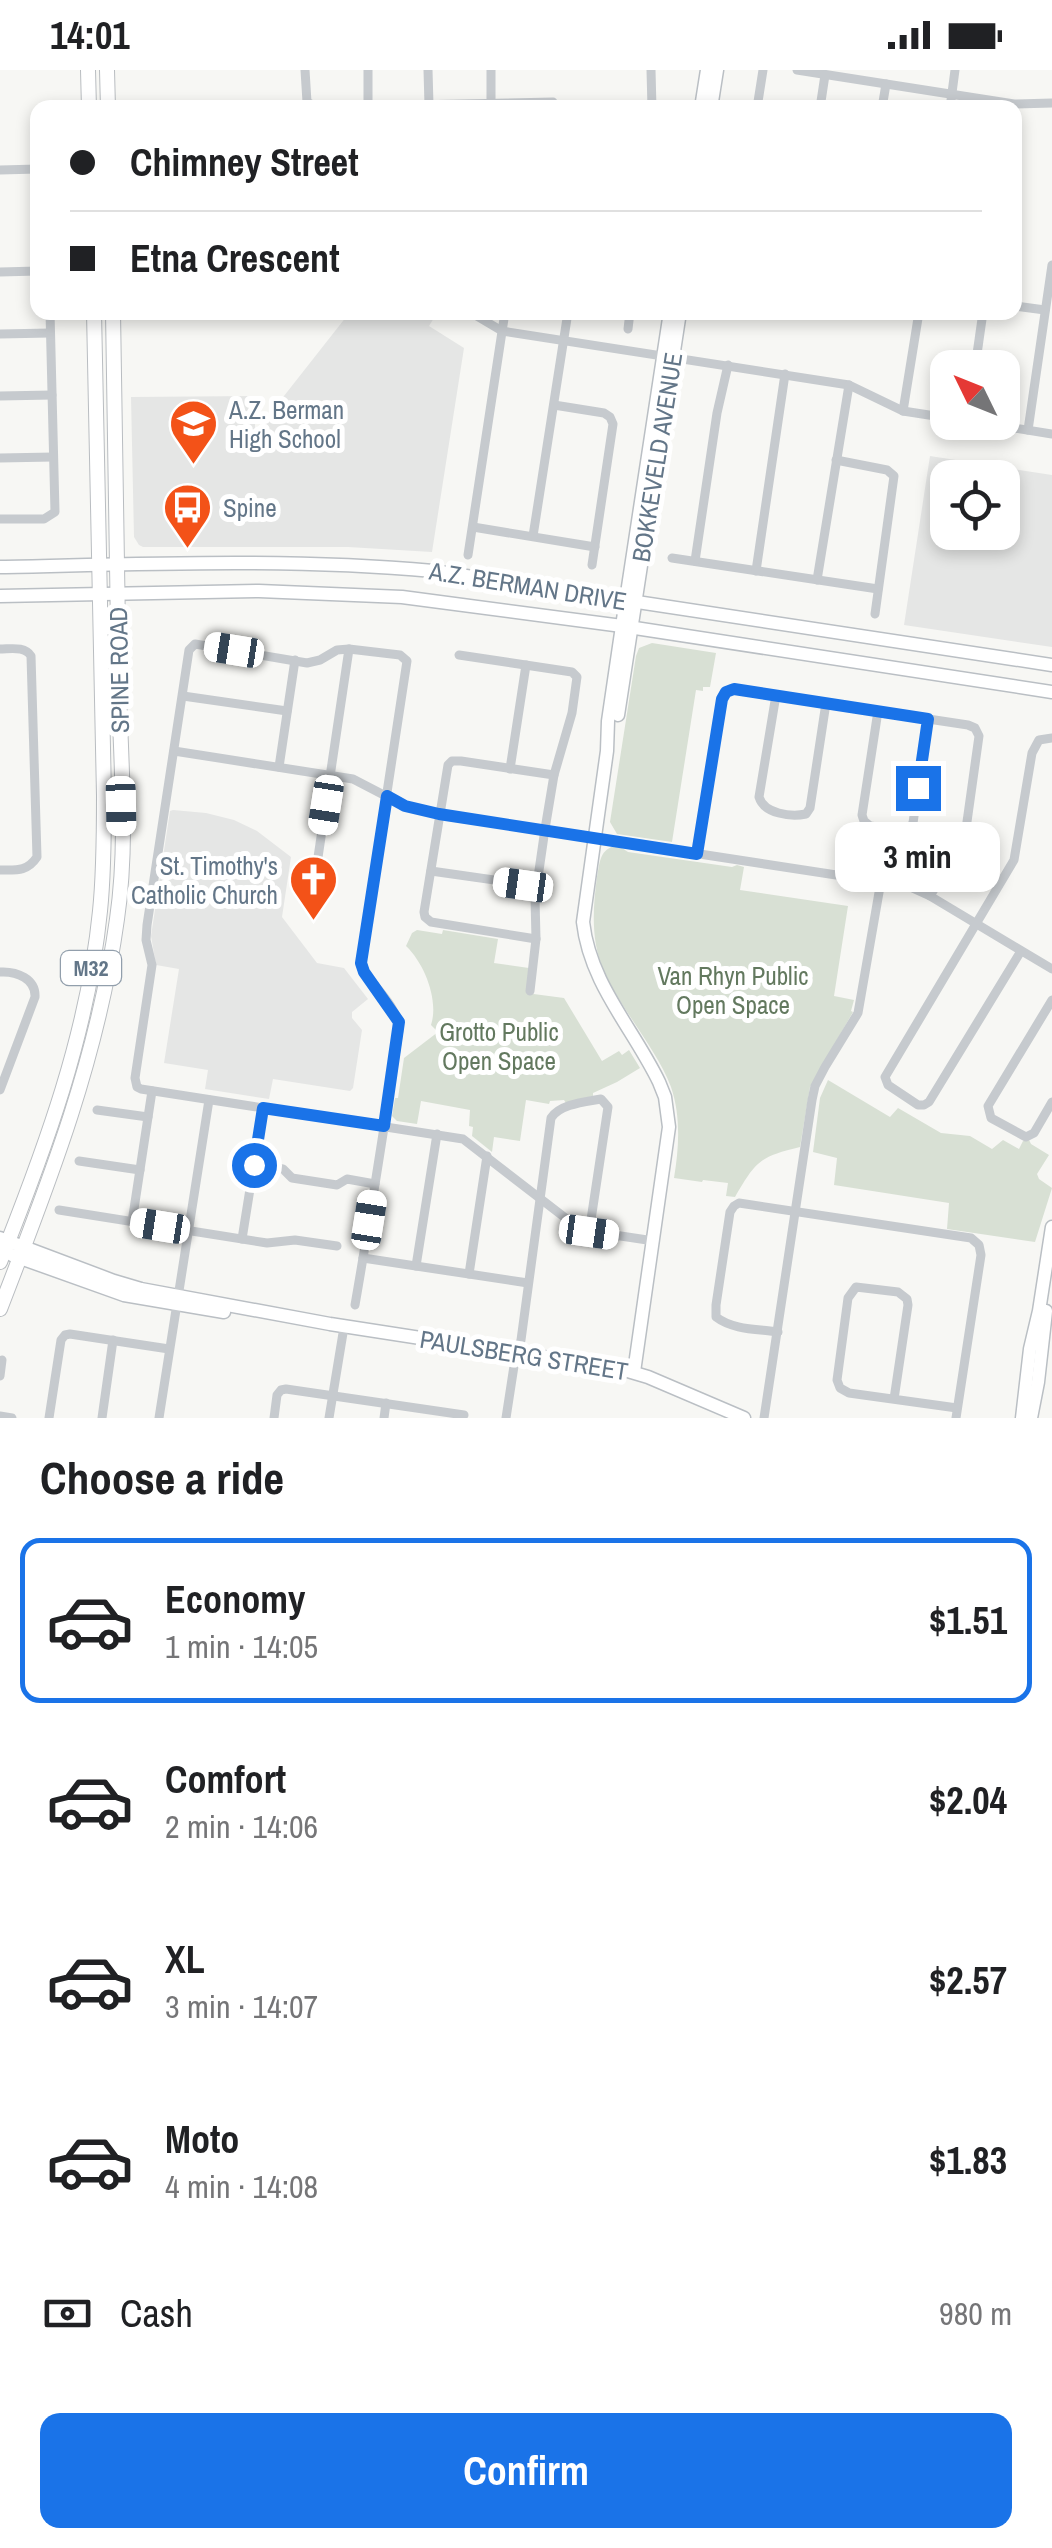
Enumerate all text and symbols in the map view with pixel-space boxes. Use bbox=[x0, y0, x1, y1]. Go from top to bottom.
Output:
text: 14:01 bbox=[50, 10, 130, 61]
text: Chimney Street bbox=[130, 137, 359, 188]
text: Etna Crescent bbox=[130, 233, 340, 284]
street label: BOKKEVELD AVENUE bbox=[624, 350, 690, 564]
north arrow bbox=[930, 350, 1020, 440]
map controls bbox=[930, 350, 1020, 550]
place label: A.Z. Berman High School bbox=[228, 393, 344, 456]
school or university icon: A.Z. Berman High School bbox=[168, 398, 220, 466]
button: locate bbox=[930, 460, 1020, 550]
bus stop icon: Spine bbox=[162, 482, 214, 550]
place label: Spine bbox=[223, 491, 277, 525]
street label: A.Z. BERMAN DRIVE bbox=[426, 553, 629, 618]
street label: SPINE ROAD bbox=[101, 606, 137, 734]
car bbox=[202, 630, 266, 670]
route end bbox=[896, 766, 941, 811]
car bbox=[306, 773, 346, 837]
car bbox=[105, 776, 137, 836]
callout: 3 min bbox=[836, 823, 1000, 893]
text: 3 min bbox=[883, 835, 952, 878]
place label: St. Timothy's Catholic Church bbox=[131, 849, 278, 912]
church icon: St. Timothy's Catholic Church bbox=[287, 854, 339, 922]
car bbox=[491, 866, 555, 904]
road number: M32 bbox=[61, 951, 121, 985]
park label: Van Rhyn Public Open Space bbox=[657, 959, 809, 1022]
park label: Grotto Public Open Space bbox=[439, 1015, 559, 1078]
route start bbox=[232, 1143, 277, 1188]
car bbox=[349, 1188, 389, 1252]
car bbox=[128, 1206, 192, 1246]
car bbox=[557, 1213, 621, 1251]
street label: PAULSBERG STREET bbox=[417, 1322, 631, 1388]
text: Choose a ride bbox=[40, 1447, 284, 1508]
text: Economy bbox=[165, 1574, 305, 1625]
icon: car bbox=[45, 1576, 135, 1666]
text: $1.51 bbox=[929, 1595, 1007, 1646]
text: 1 min · 14:05 bbox=[165, 1625, 318, 1668]
text: Comfort bbox=[165, 1754, 286, 1805]
icon: car bbox=[45, 1756, 135, 1846]
text: $2.04 bbox=[929, 1775, 1007, 1826]
text: 2 min · 14:06 bbox=[165, 1805, 318, 1848]
text: XL bbox=[165, 1934, 205, 1985]
icon: car bbox=[45, 1936, 135, 2026]
text: $2.57 bbox=[929, 1955, 1007, 2006]
text: 3 min · 14:07 bbox=[165, 1985, 318, 2028]
text: Moto bbox=[165, 2114, 239, 2165]
icon: car bbox=[45, 2116, 135, 2206]
text: $1.83 bbox=[929, 2135, 1007, 2186]
text: 4 min · 14:08 bbox=[165, 2165, 318, 2208]
icon: cash bbox=[40, 2286, 95, 2341]
text: Cash bbox=[120, 2288, 193, 2339]
text: 980 m bbox=[939, 2292, 1012, 2335]
button: Confirm bbox=[40, 2413, 1012, 2528]

